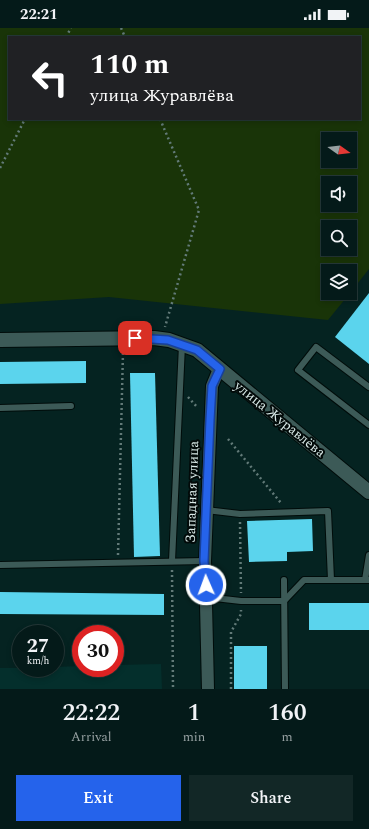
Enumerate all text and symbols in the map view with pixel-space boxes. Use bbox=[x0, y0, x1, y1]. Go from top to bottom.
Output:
text: 22:21 bbox=[20, 3, 58, 26]
text: 110 m bbox=[90, 43, 169, 86]
icon: left bbox=[24, 52, 76, 104]
text: улица Журавлёва bbox=[90, 82, 234, 109]
north arrow bbox=[321, 132, 357, 168]
map controls bbox=[321, 132, 357, 300]
button: sound bbox=[321, 176, 357, 212]
button: search bbox=[321, 220, 357, 256]
button: layers bbox=[321, 264, 357, 300]
pin bbox=[118, 321, 152, 355]
icon: arrive bbox=[124, 327, 146, 349]
street label: улица Журавлёва bbox=[229, 375, 330, 463]
street label: Западная улица bbox=[180, 440, 204, 543]
position arrow bbox=[185, 564, 227, 606]
speed limit sign: 30 bbox=[72, 625, 124, 677]
text: 27 bbox=[27, 631, 49, 661]
text: km/h bbox=[27, 653, 49, 669]
text: 22:22 bbox=[62, 695, 120, 731]
text: 1 bbox=[188, 695, 200, 731]
text: 160 bbox=[268, 695, 307, 731]
text: Arrival bbox=[71, 727, 112, 747]
text: min bbox=[183, 727, 205, 747]
text: m bbox=[282, 727, 293, 747]
button: Exit bbox=[16, 775, 181, 821]
button: Share bbox=[189, 775, 353, 821]

